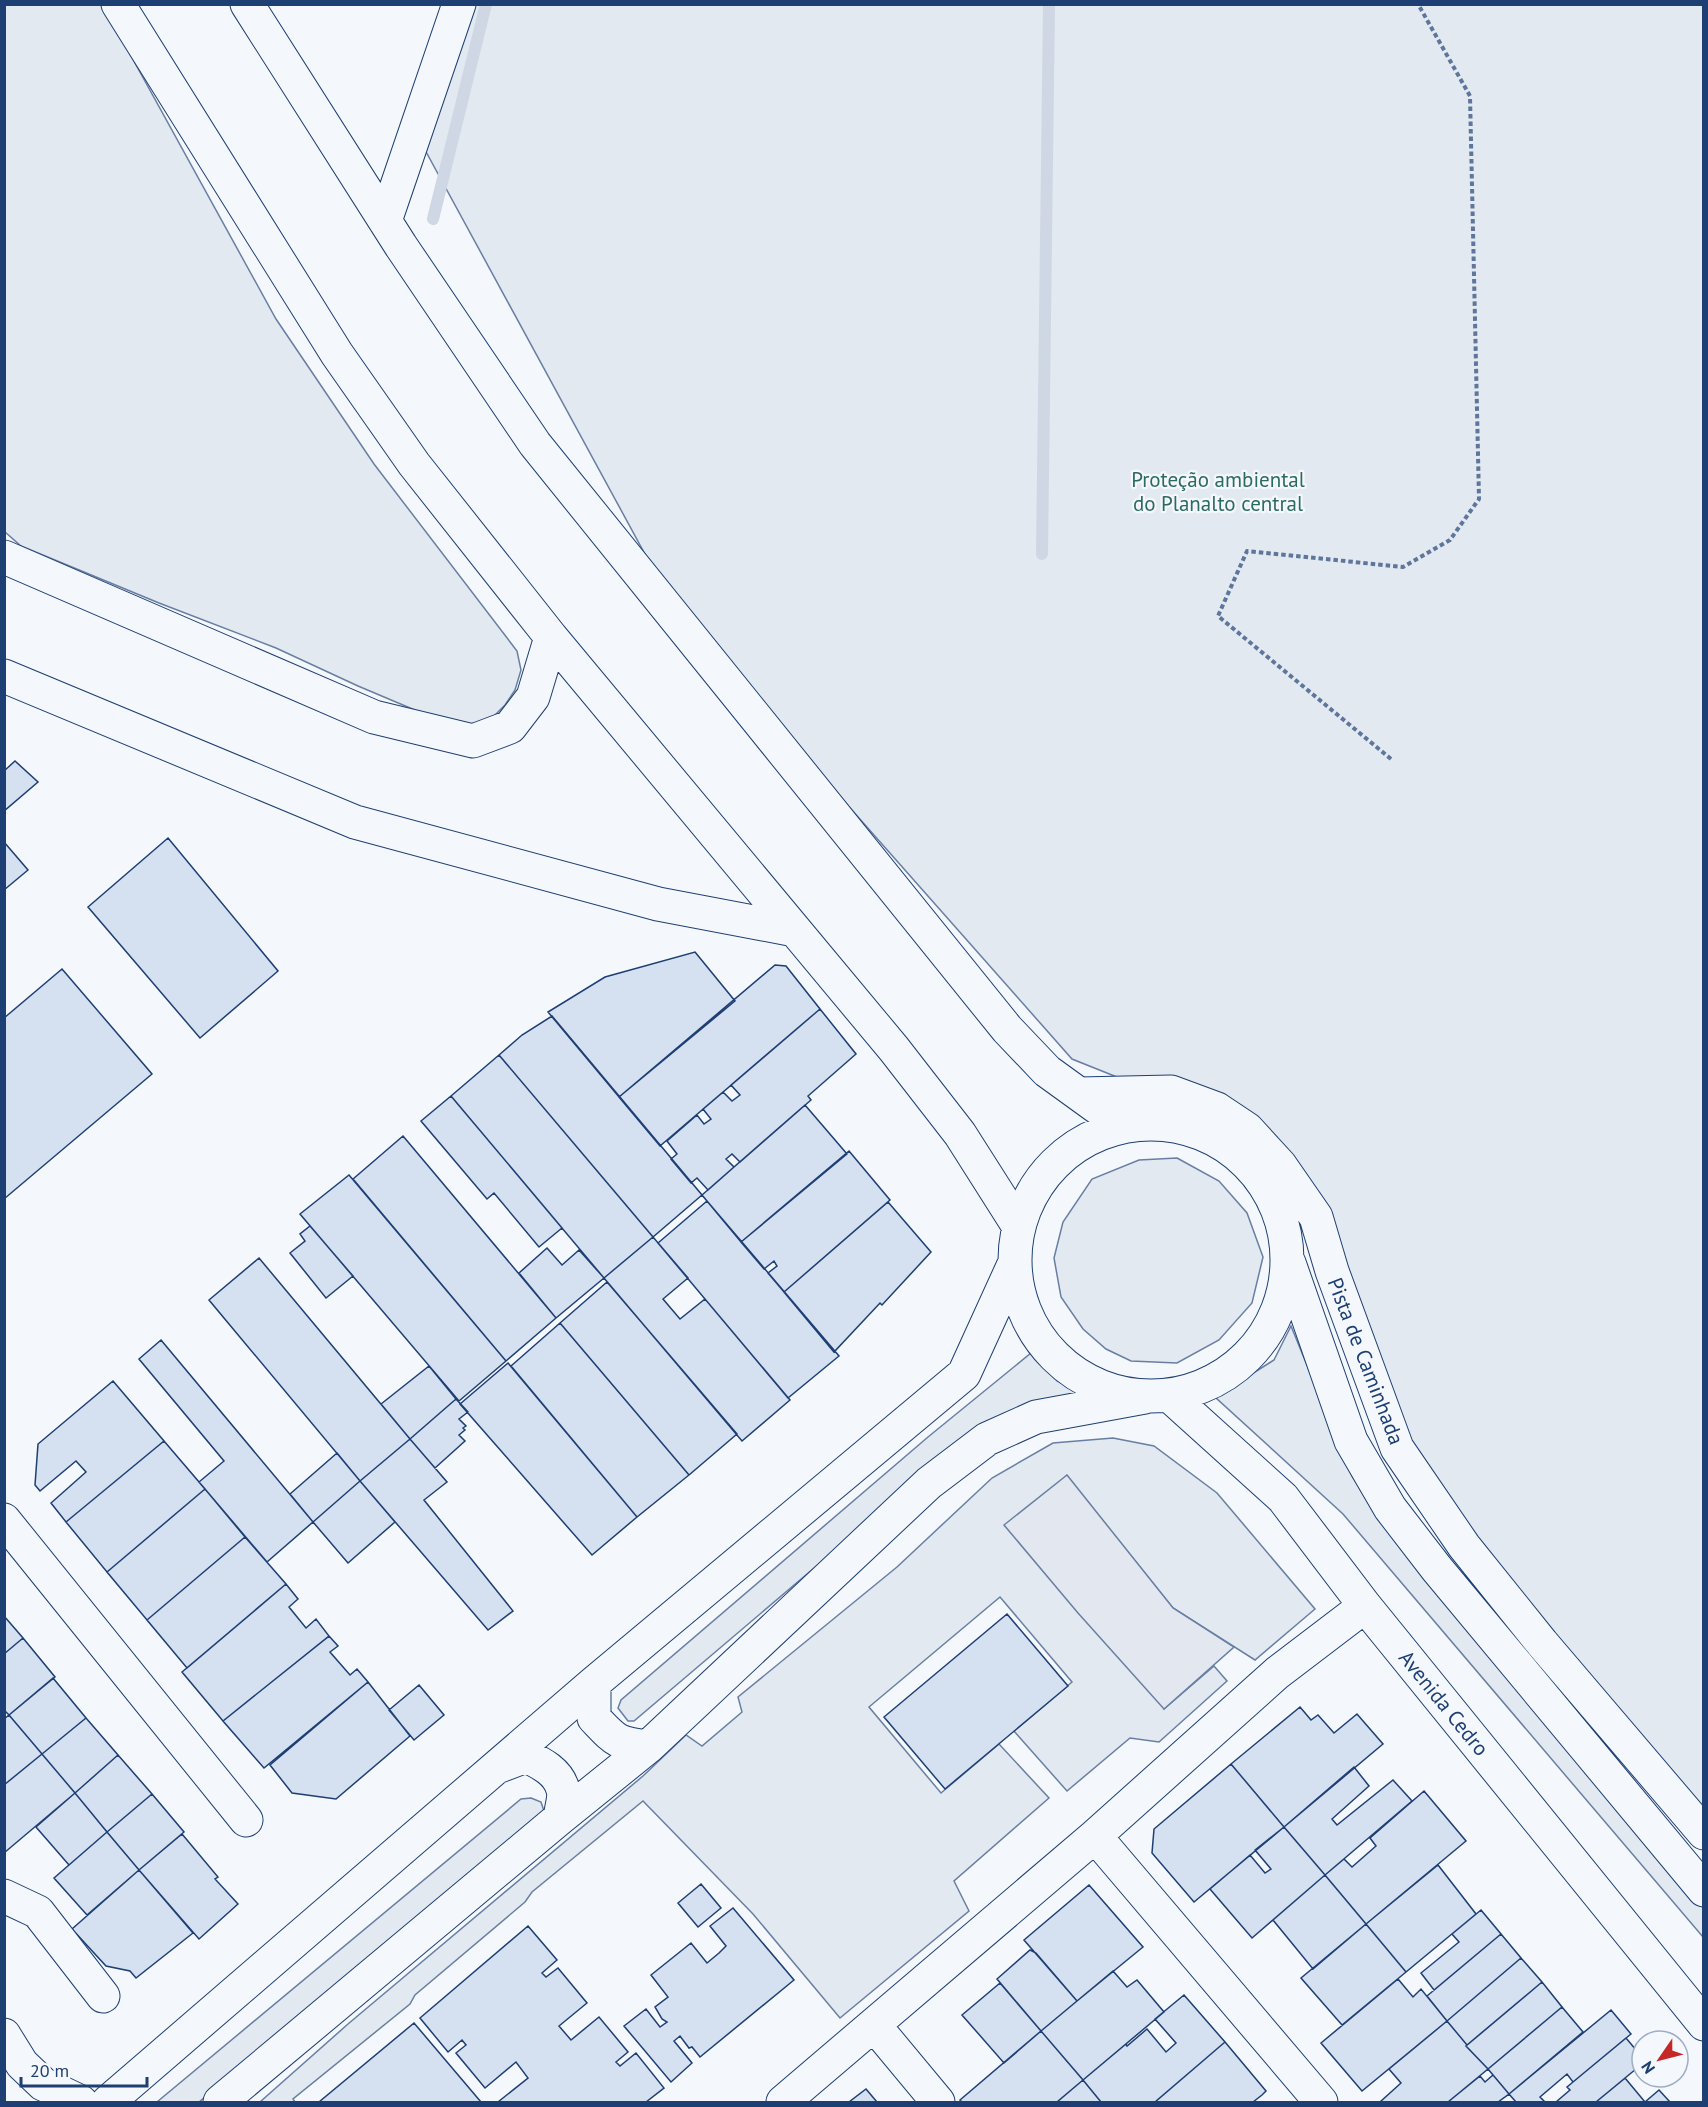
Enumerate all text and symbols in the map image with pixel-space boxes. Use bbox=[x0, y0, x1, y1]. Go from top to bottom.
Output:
park label: Proteção ambiental do Planalto central bbox=[1131, 466, 1305, 517]
street label: Pista de Caminhada bbox=[1322, 1274, 1410, 1448]
street label: Avenida Cedro bbox=[1393, 1645, 1495, 1761]
north arrow bbox=[1630, 2029, 1690, 2089]
scale bar bbox=[21, 2050, 147, 2088]
text: N bbox=[1637, 2058, 1659, 2078]
text: 20 m bbox=[30, 2059, 69, 2082]

